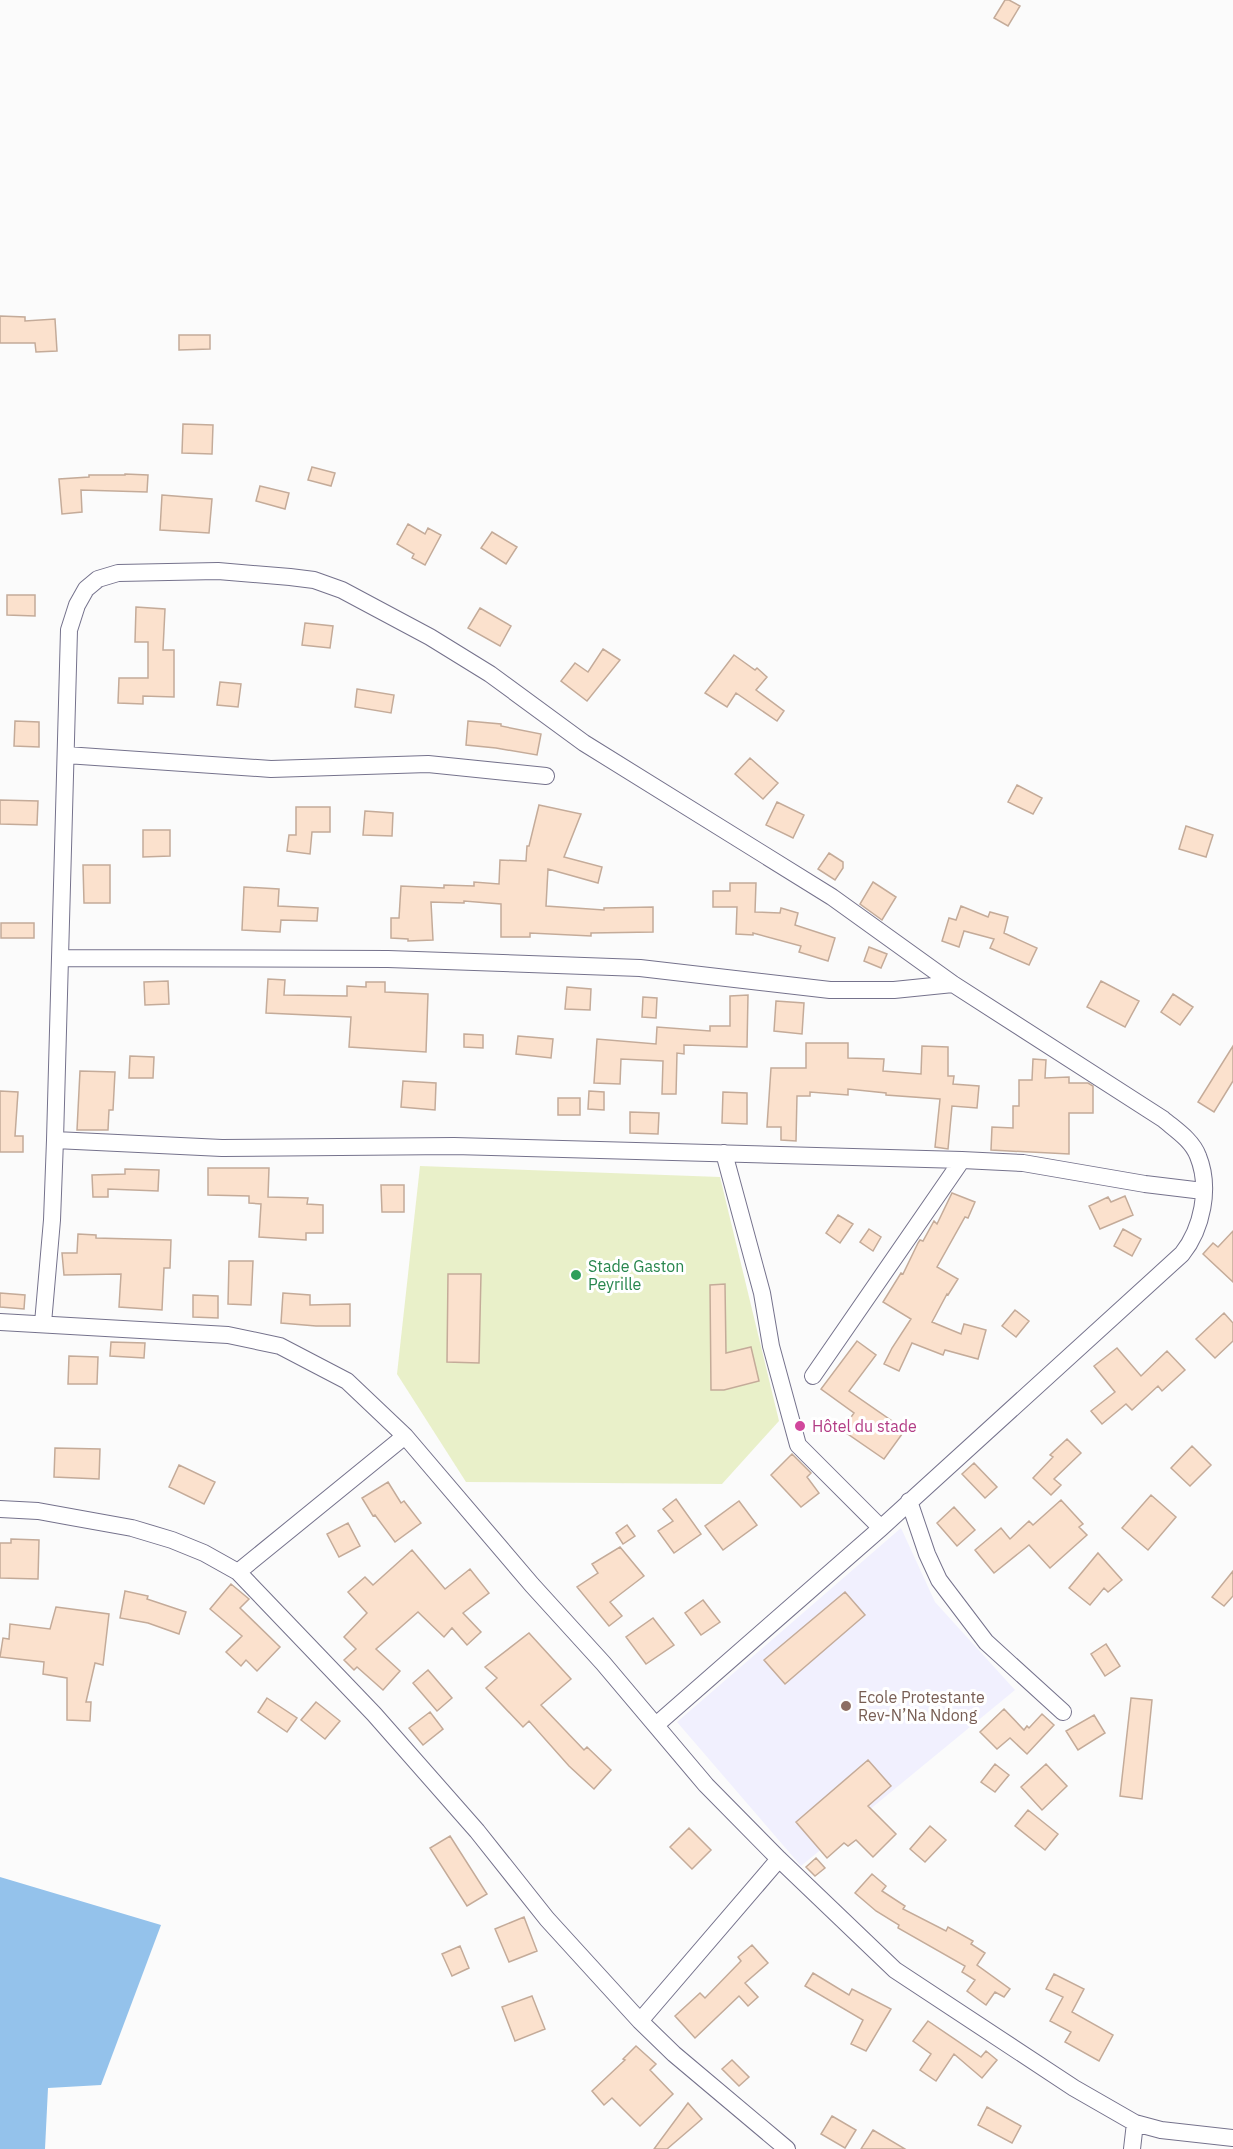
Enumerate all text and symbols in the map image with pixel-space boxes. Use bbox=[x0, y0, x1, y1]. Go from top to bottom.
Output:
place label: Stade Gaston Peyrille bbox=[588, 1256, 684, 1294]
marker: Stade Gaston Peyrille bbox=[569, 1268, 583, 1282]
place label: Hôtel du stade bbox=[812, 1416, 917, 1436]
marker: Hôtel du stade bbox=[793, 1419, 807, 1433]
place label: Ecole Protestante Rev-N’Na Ndong bbox=[858, 1687, 985, 1725]
marker: Ecole Protestante Rev-N’Na Ndong bbox=[839, 1699, 853, 1713]

